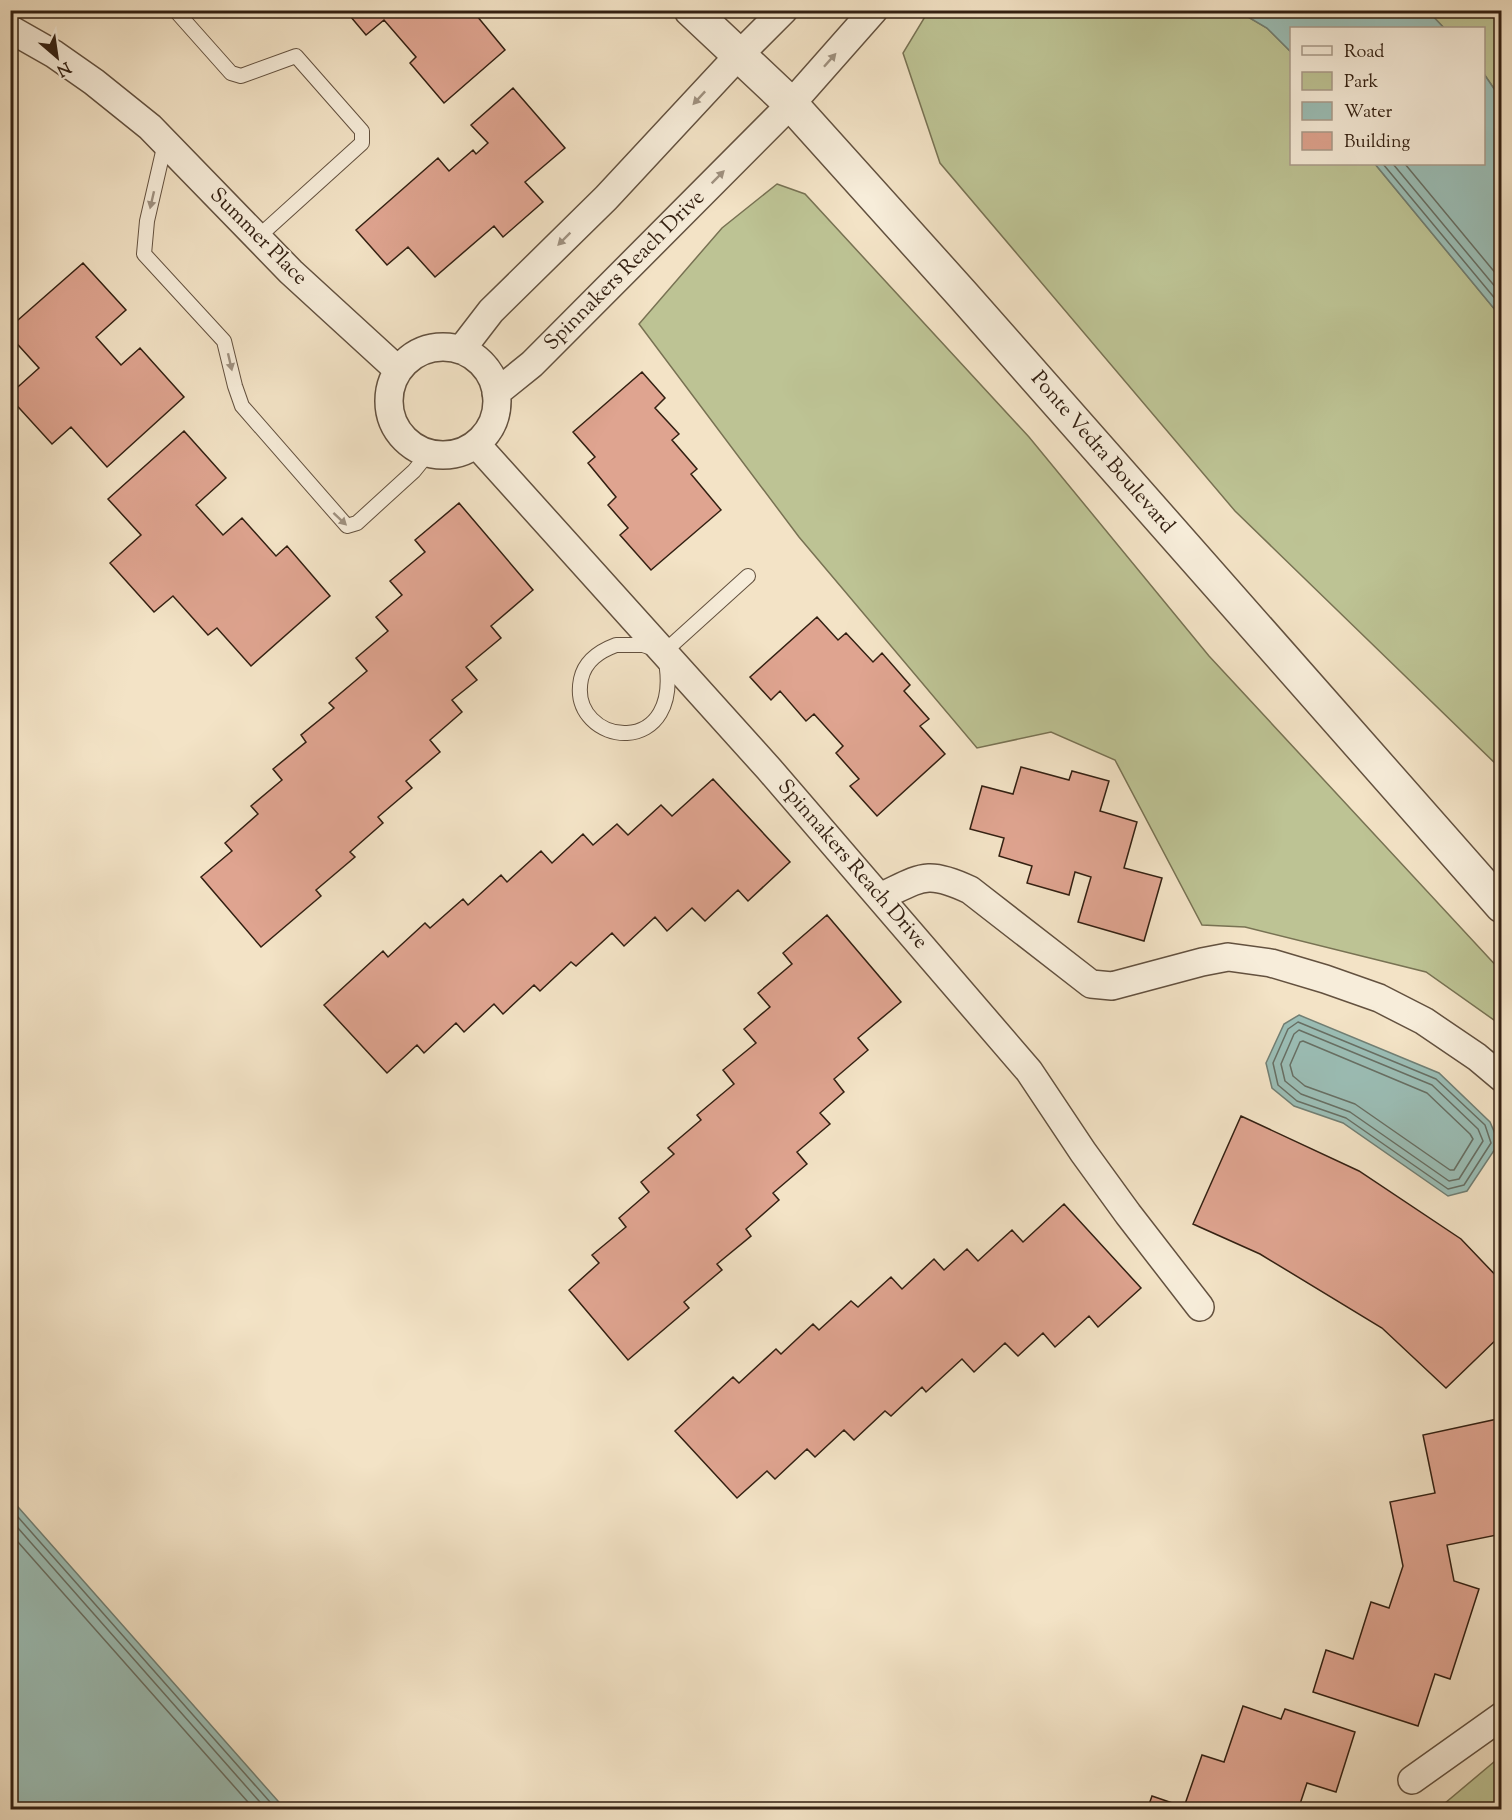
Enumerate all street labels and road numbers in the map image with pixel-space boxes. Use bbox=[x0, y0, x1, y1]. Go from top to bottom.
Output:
street label: Summer Place bbox=[202, 181, 314, 293]
street label: Spinnakers Reach Drive bbox=[538, 184, 712, 358]
street label: Ponte Vedra Boulevard bbox=[1023, 365, 1181, 541]
street label: Spinnakers Reach Drive bbox=[770, 773, 934, 957]

